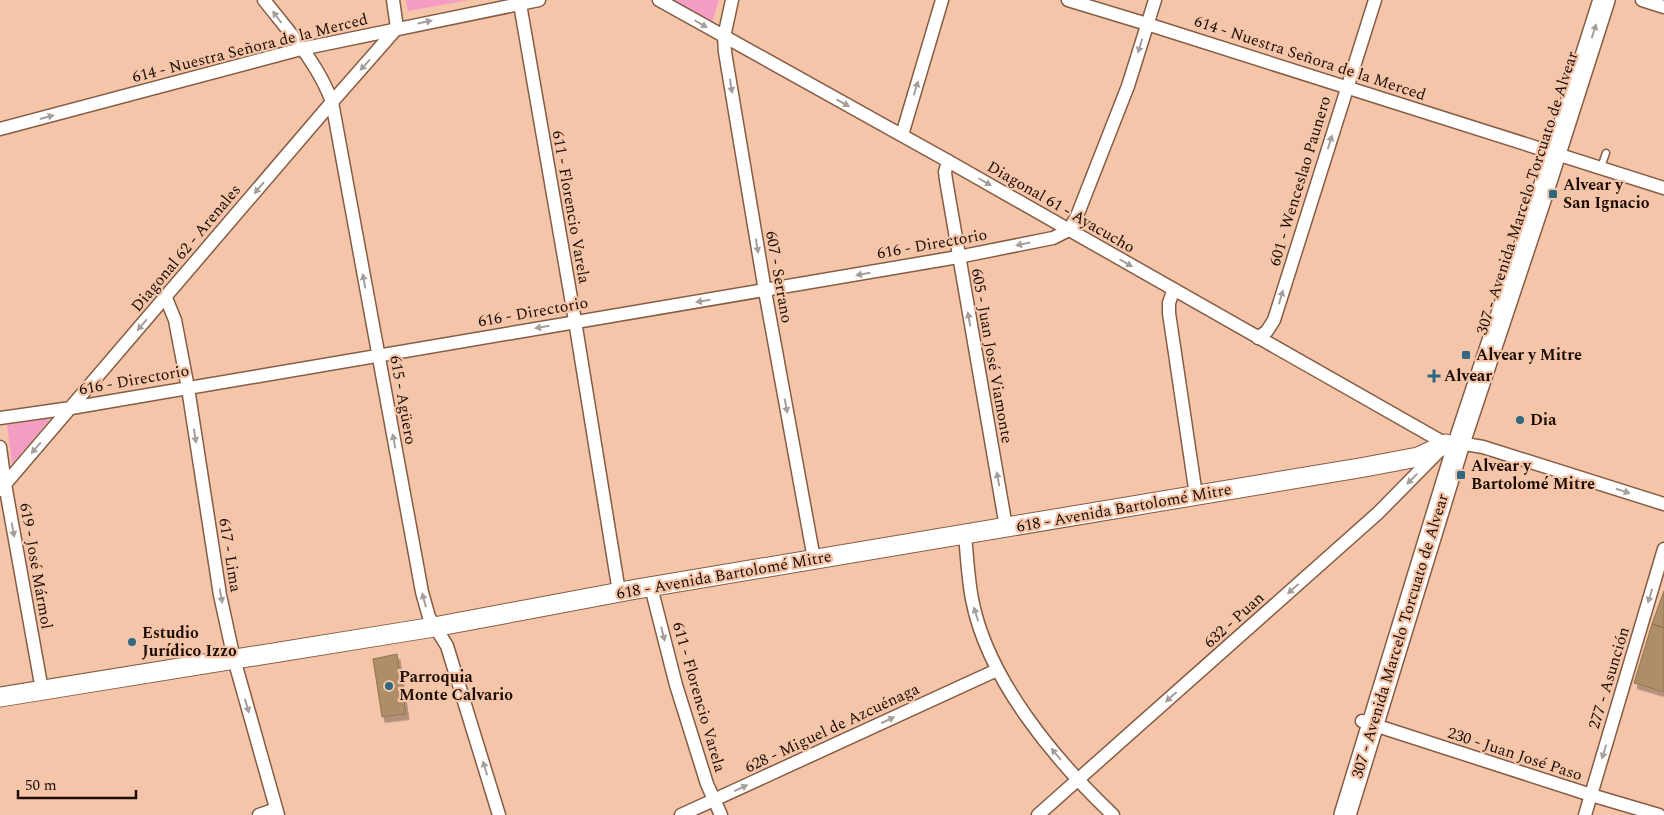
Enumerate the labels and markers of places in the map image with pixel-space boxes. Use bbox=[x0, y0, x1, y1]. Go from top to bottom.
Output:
place label: Alvear y San Ignacio bbox=[1563, 173, 1650, 215]
marker: Alvear y San Ignacio bbox=[1547, 188, 1559, 200]
place label: Alvear y Mitre bbox=[1476, 343, 1582, 367]
marker: Alvear y Mitre bbox=[1460, 349, 1472, 361]
place label: Alvear bbox=[1444, 364, 1492, 388]
marker: Alvear bbox=[1428, 370, 1440, 382]
place label: Dia bbox=[1530, 408, 1557, 432]
marker: Dia bbox=[1514, 414, 1526, 426]
place label: Alvear y Bartolomé Mitre bbox=[1471, 454, 1595, 496]
marker: Alvear y Bartolomé Mitre bbox=[1455, 469, 1467, 481]
place label: Estudio Jurídico Izzo bbox=[142, 621, 237, 663]
marker: Estudio Jurídico Izzo bbox=[126, 636, 138, 648]
place label: Parroquia Monte Calvario bbox=[399, 665, 513, 707]
marker: Parroquia Monte Calvario bbox=[383, 680, 395, 692]

